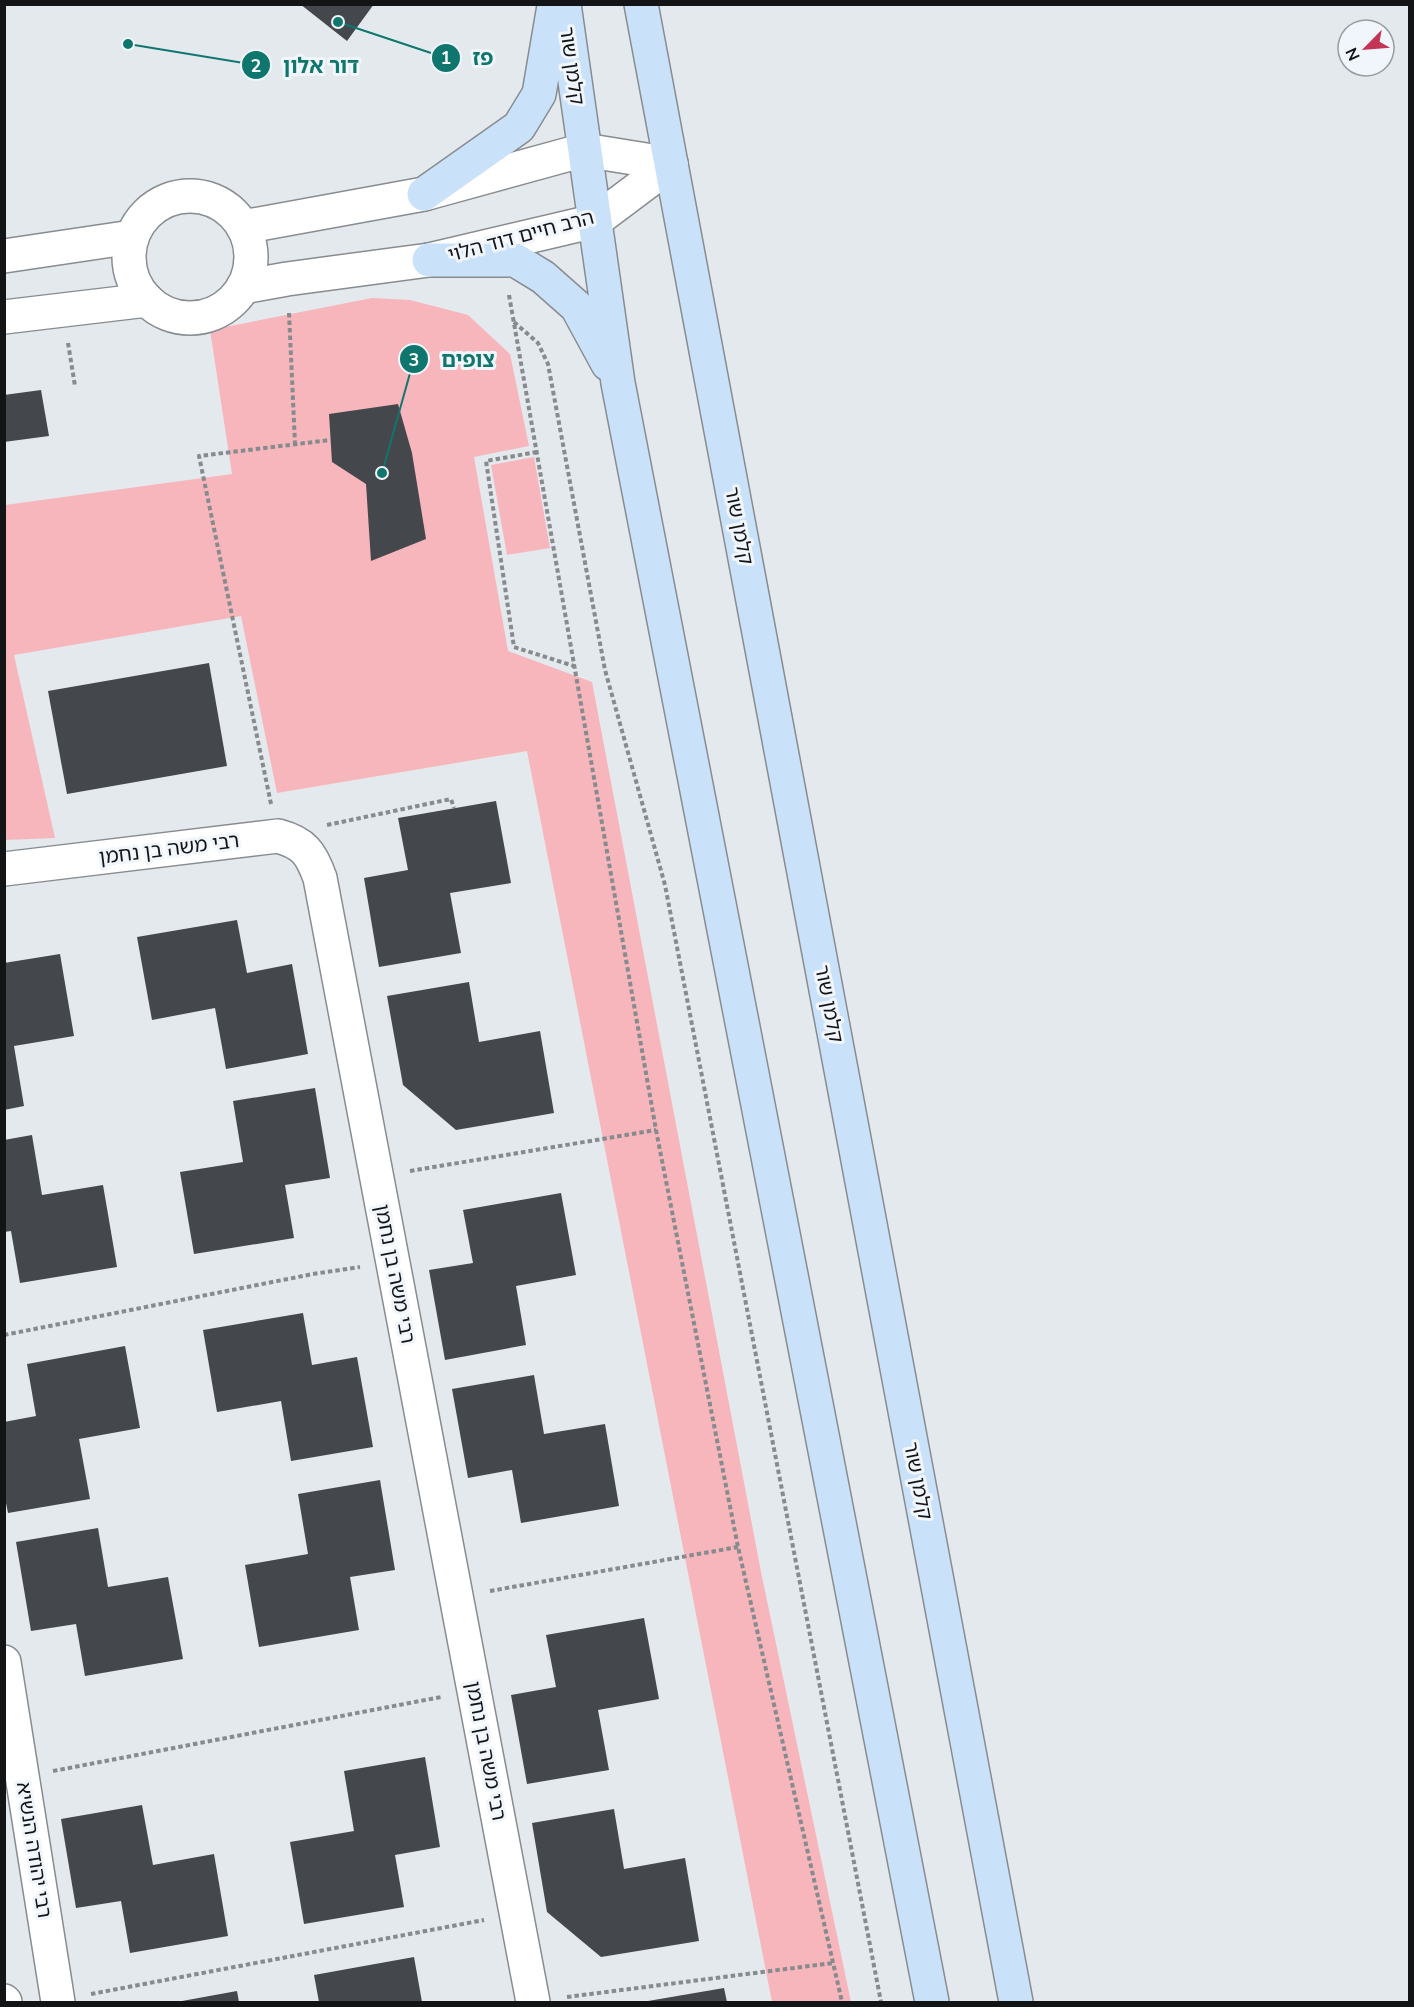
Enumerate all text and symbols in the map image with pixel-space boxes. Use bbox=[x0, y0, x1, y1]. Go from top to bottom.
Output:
north arrow bbox=[1336, 18, 1396, 78]
street label: קלמן שור bbox=[553, 25, 591, 107]
callout: פז bbox=[431, 38, 506, 77]
text: פז bbox=[473, 44, 493, 72]
text: N bbox=[1341, 44, 1366, 64]
callout: דור אלון bbox=[241, 46, 371, 85]
text: 1 bbox=[441, 46, 451, 70]
text: דור אלון bbox=[283, 52, 359, 80]
text: 2 bbox=[251, 54, 261, 78]
street label: הרב חיים דוד הלוי bbox=[445, 204, 597, 268]
callout: צופים bbox=[399, 340, 507, 379]
text: צופים bbox=[441, 346, 495, 374]
text: 3 bbox=[409, 348, 419, 372]
street label: קלמן שור bbox=[718, 485, 760, 567]
street label: רבי משה בן נחמן bbox=[97, 827, 241, 871]
street label: קלמן שור bbox=[808, 963, 850, 1045]
street label: רבי משה בן נחמן bbox=[368, 1202, 422, 1346]
street label: קלמן שור bbox=[897, 1440, 939, 1522]
street label: רבי משה בן נחמן bbox=[459, 1679, 513, 1823]
street label: רבי יהודה הנשיא bbox=[10, 1780, 58, 1920]

